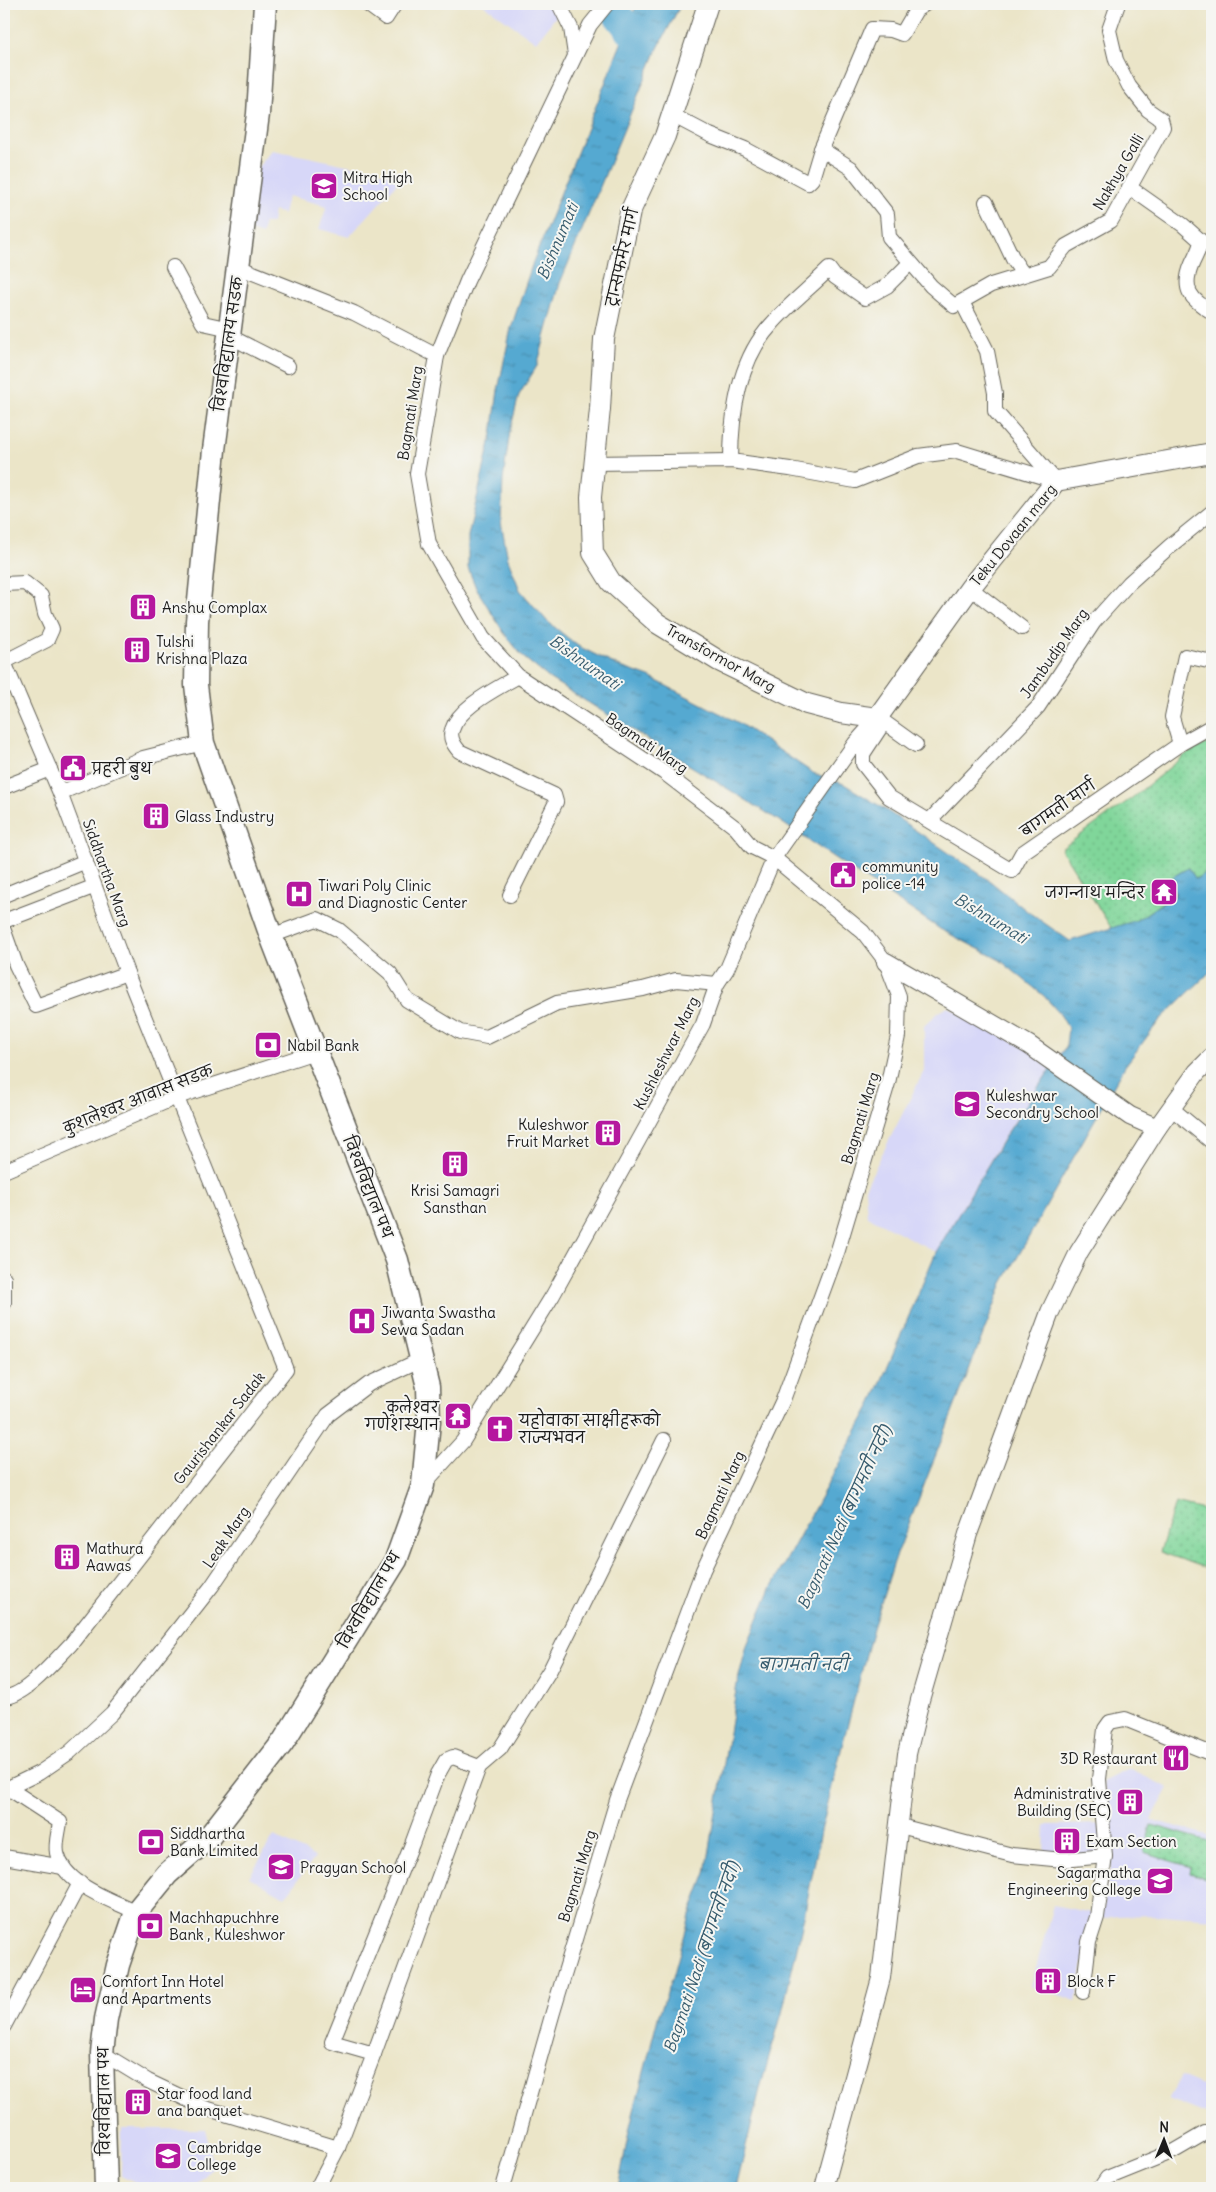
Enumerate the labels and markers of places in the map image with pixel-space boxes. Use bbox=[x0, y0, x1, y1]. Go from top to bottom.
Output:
place label: Mitra High School bbox=[343, 168, 413, 204]
school or university icon: Mitra High School bbox=[309, 171, 339, 201]
building icon: Anshu Complax bbox=[128, 592, 158, 622]
place label: Anshu Complax bbox=[162, 598, 268, 617]
place label: Tulshi Krishna Plaza bbox=[156, 632, 248, 668]
building icon: Tulshi Krishna Plaza bbox=[122, 635, 152, 665]
public building icon: प्रहरी बुथ bbox=[58, 753, 88, 783]
place label: प्रहरी बुथ bbox=[91, 757, 153, 780]
building icon: Glass Industry bbox=[141, 801, 171, 831]
place label: Glass Industry bbox=[175, 807, 274, 826]
place label: community police -14 bbox=[862, 857, 939, 893]
public building icon: community police -14 bbox=[828, 860, 858, 890]
place label: Tiwari Poly Clinic and Diagnostic Center bbox=[318, 876, 467, 912]
temple icon: जगन्नाथ मन्दिर bbox=[1149, 877, 1179, 907]
hospital icon: Tiwari Poly Clinic and Diagnostic Center bbox=[284, 879, 314, 909]
place label: जगन्नाथ मन्दिर bbox=[1044, 881, 1146, 902]
bank icon: Nabil Bank bbox=[253, 1030, 283, 1060]
place label: Nabil Bank bbox=[287, 1036, 359, 1055]
place label: Kuleshwar Secondry School bbox=[986, 1086, 1099, 1122]
school or university icon: Kuleshwar Secondry School bbox=[952, 1089, 982, 1119]
place label: Kuleshwor Fruit Market bbox=[507, 1115, 589, 1151]
building icon: Kuleshwor Fruit Market bbox=[593, 1118, 623, 1148]
building icon: Krisi Samagri Sansthan bbox=[440, 1149, 470, 1179]
place label: Krisi Samagri Sansthan bbox=[411, 1181, 499, 1217]
place label: Jiwanta Swastha Sewa Sadan bbox=[381, 1303, 496, 1339]
hospital icon: Jiwanta Swastha Sewa Sadan bbox=[347, 1306, 377, 1336]
place label: कुलेश्वर गणेशस्थान bbox=[364, 1394, 441, 1434]
temple icon: कुलेश्वर गणेशस्थान bbox=[443, 1401, 473, 1431]
place label: यहोवाका साक्षीहरूको राज्यभवन bbox=[518, 1407, 661, 1447]
church icon: यहोवाका साक्षीहरूको राज्यभवन bbox=[485, 1414, 515, 1444]
place label: Mathura Aawas bbox=[86, 1539, 144, 1575]
building icon: Mathura Aawas bbox=[52, 1542, 82, 1572]
restaurant icon: 3D Restaurant bbox=[1161, 1743, 1191, 1773]
place label: 3D Restaurant bbox=[1060, 1749, 1157, 1768]
place label: Administrative Building (SEC) bbox=[1014, 1784, 1111, 1820]
building icon: Administrative Building (SEC) bbox=[1115, 1787, 1145, 1817]
place label: Siddhartha Bank Limited bbox=[170, 1824, 258, 1860]
building icon: Exam Section bbox=[1052, 1826, 1082, 1856]
bank icon: Siddhartha Bank Limited bbox=[136, 1827, 166, 1857]
place label: Exam Section bbox=[1086, 1832, 1177, 1851]
school or university icon: Pragyan School bbox=[266, 1852, 296, 1882]
place label: Pragyan School bbox=[300, 1858, 406, 1877]
place label: Sagarmatha Engineering College bbox=[1007, 1863, 1141, 1899]
school or university icon: Sagarmatha Engineering College bbox=[1145, 1866, 1175, 1896]
place label: Machhapuchhre Bank , Kuleshwor bbox=[169, 1908, 285, 1944]
bank icon: Machhapuchhre Bank , Kuleshwor bbox=[135, 1911, 165, 1941]
building icon: Block F bbox=[1033, 1966, 1063, 1996]
place label: Comfort Inn Hotel and Apartments bbox=[102, 1972, 224, 2008]
place label: Block F bbox=[1067, 1972, 1116, 1991]
hotel icon: Comfort Inn Hotel and Apartments bbox=[68, 1975, 98, 2005]
place label: Star food land ana banquet bbox=[157, 2084, 252, 2120]
building icon: Star food land ana banquet bbox=[123, 2087, 153, 2117]
place label: Cambridge College bbox=[187, 2138, 262, 2174]
school or university icon: Cambridge College bbox=[153, 2141, 183, 2171]

